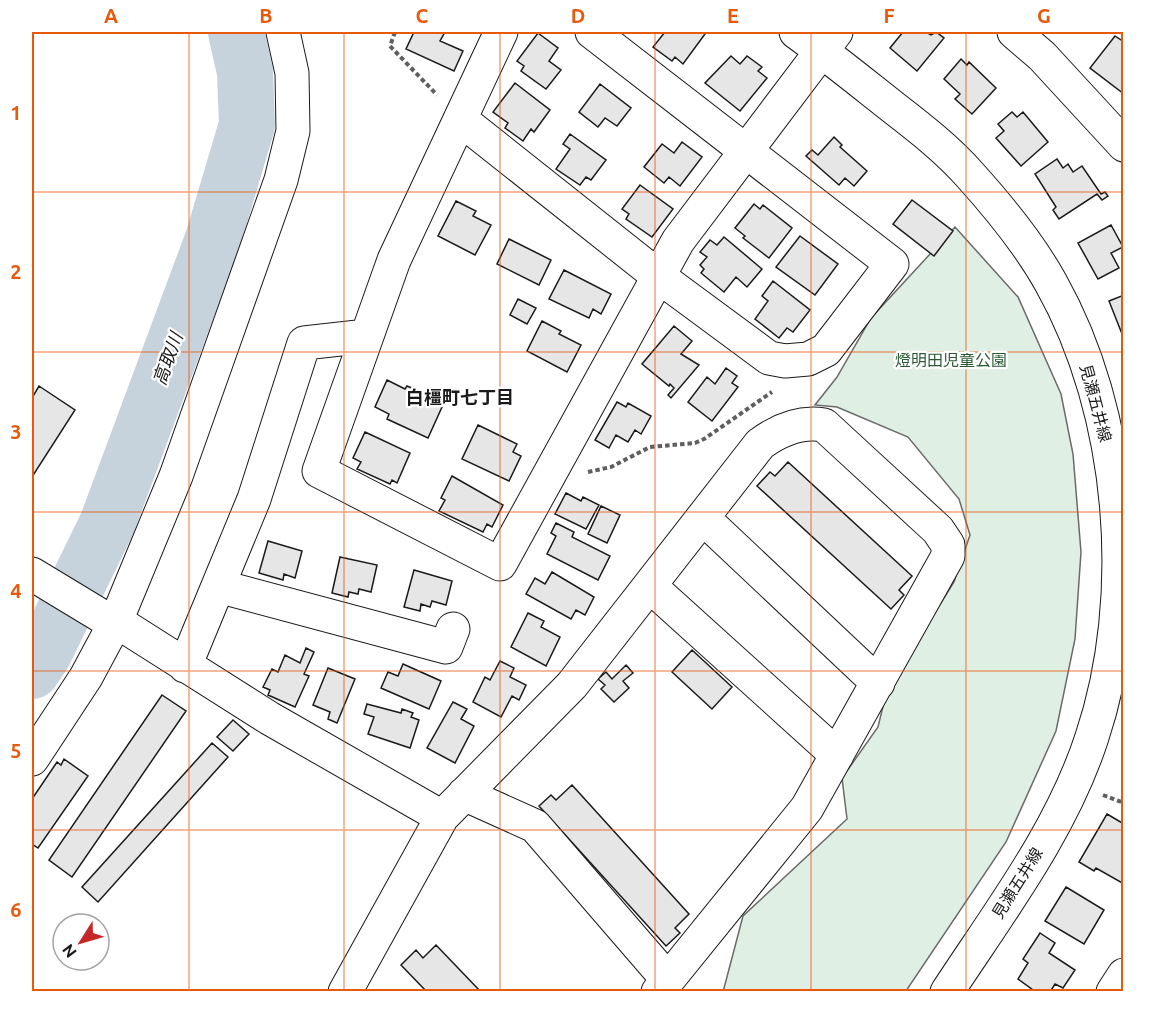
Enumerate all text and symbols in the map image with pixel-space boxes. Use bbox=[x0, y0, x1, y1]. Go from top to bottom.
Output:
text: A bbox=[104, 4, 118, 27]
text: B bbox=[259, 4, 273, 27]
text: C bbox=[416, 4, 429, 27]
text: D bbox=[571, 4, 585, 27]
text: E bbox=[727, 4, 739, 27]
text: F bbox=[883, 4, 895, 27]
text: G bbox=[1037, 4, 1051, 27]
text: 1 bbox=[10, 101, 22, 124]
text: 2 bbox=[10, 260, 22, 283]
water label: 高取川 bbox=[148, 328, 186, 387]
park label: 燈明田児童公園 bbox=[895, 351, 1007, 369]
street label: 見瀬五井線 bbox=[1077, 362, 1115, 444]
district label: 白橿町七丁目 bbox=[406, 387, 514, 407]
text: 3 bbox=[10, 420, 22, 443]
text: 4 bbox=[10, 579, 22, 602]
text: 5 bbox=[10, 739, 22, 762]
street label: 見瀬五井線 bbox=[988, 844, 1046, 922]
text: 6 bbox=[10, 898, 22, 921]
north arrow bbox=[51, 912, 111, 972]
text: N bbox=[58, 941, 80, 961]

